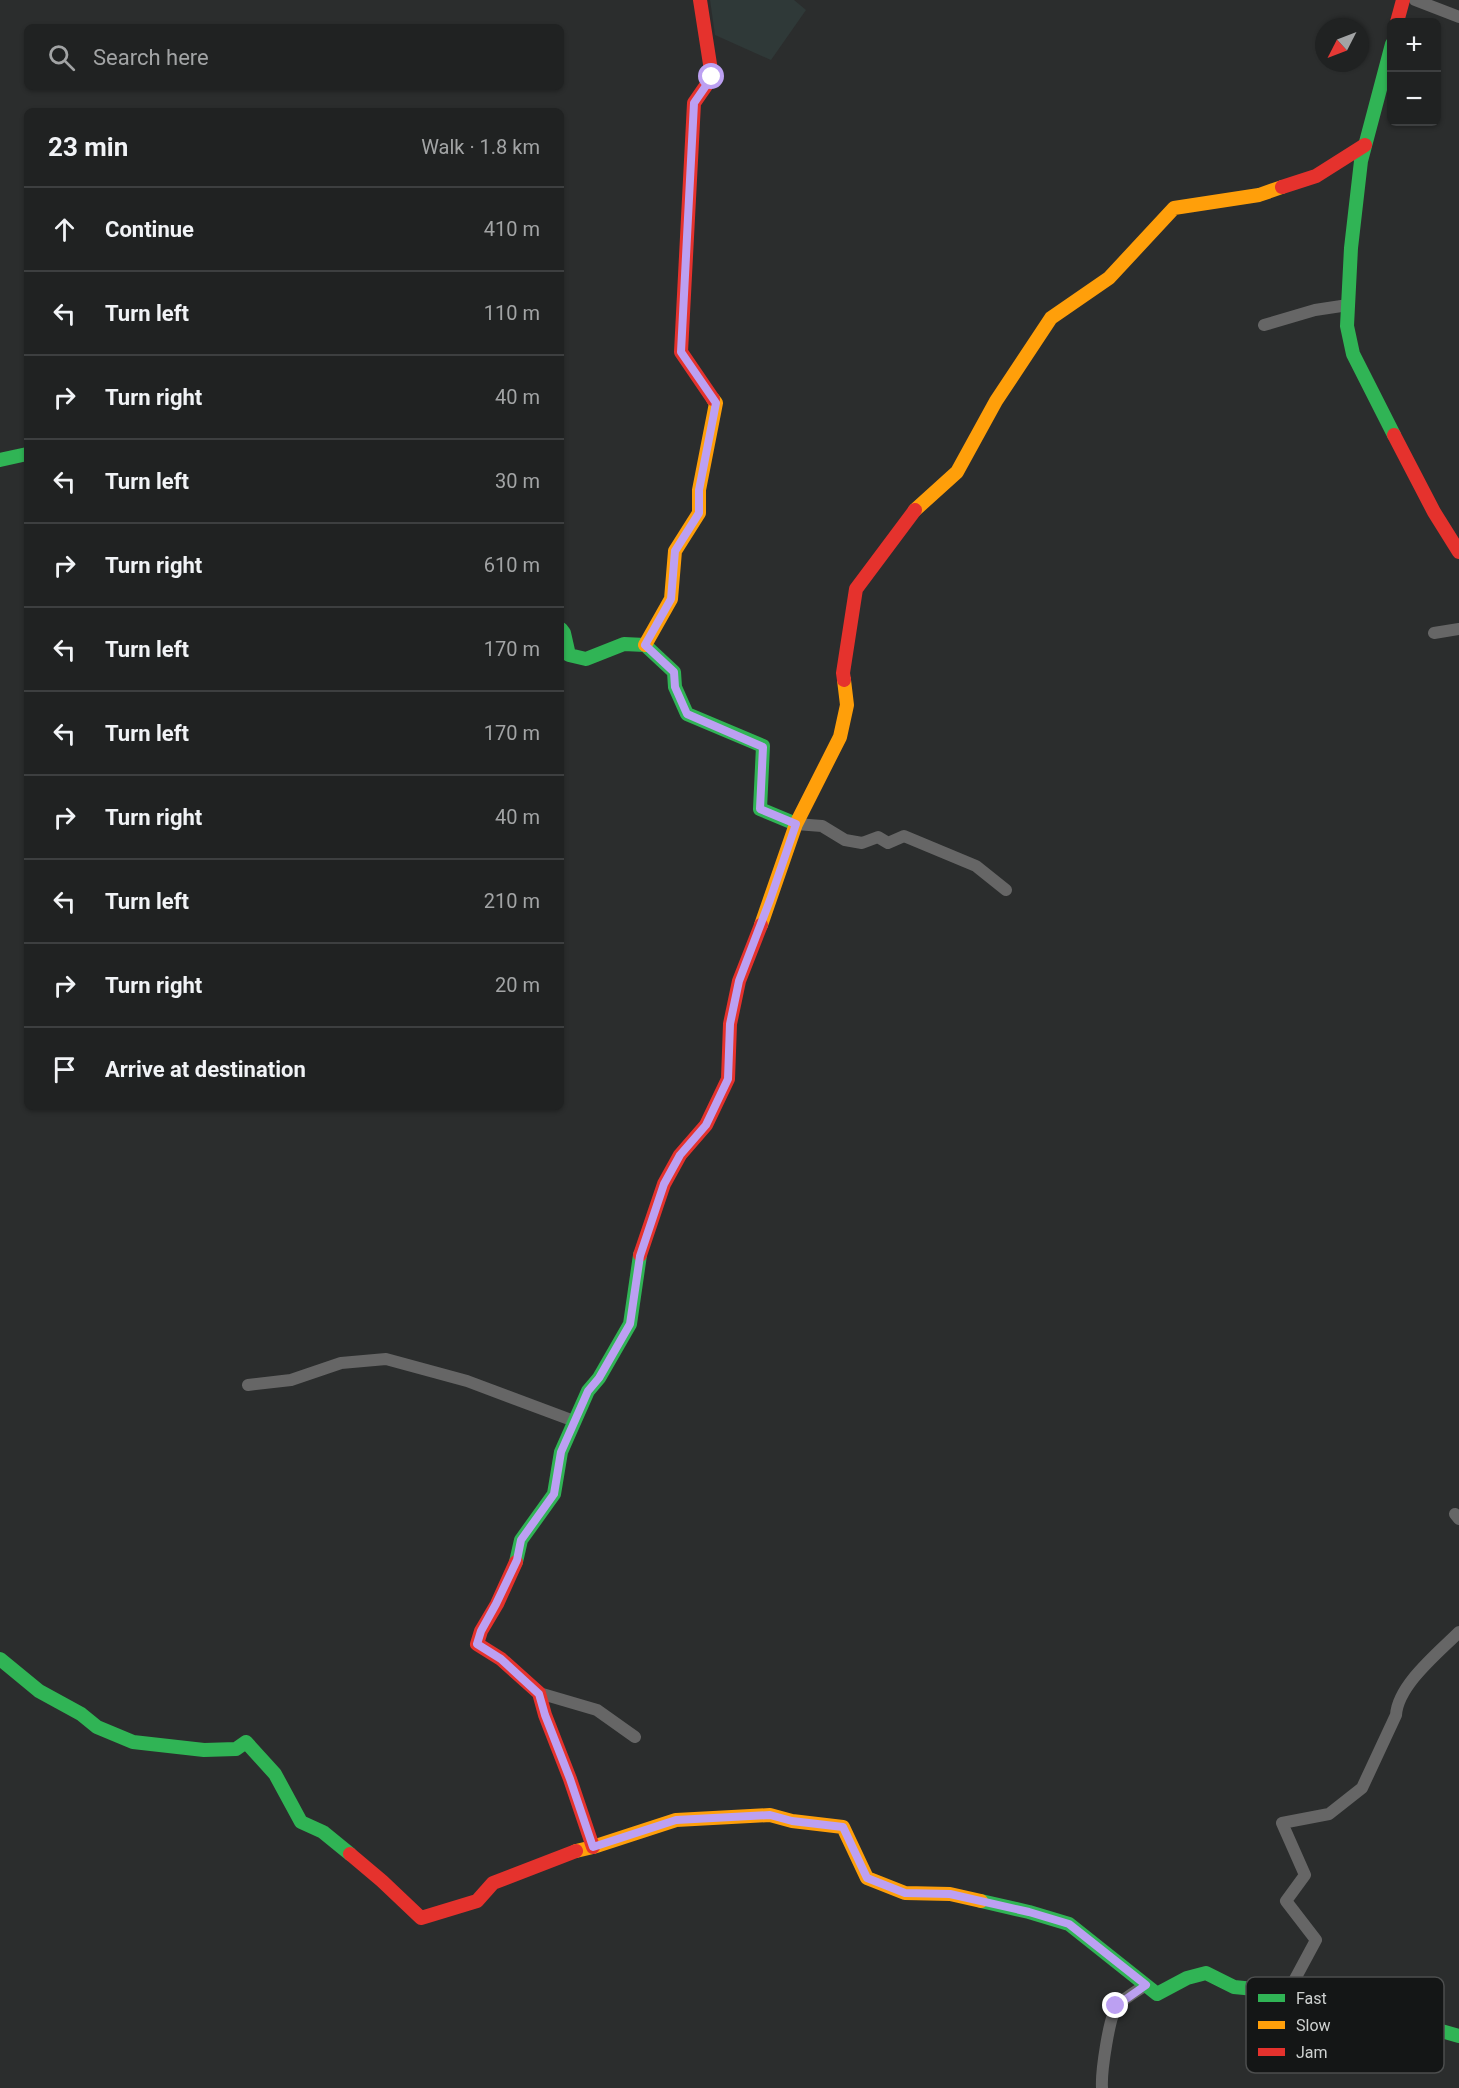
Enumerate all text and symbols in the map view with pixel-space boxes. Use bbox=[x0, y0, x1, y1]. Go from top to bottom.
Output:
north arrow bbox=[1315, 18, 1369, 72]
map controls bbox=[1387, 18, 1441, 126]
button: + bbox=[1387, 18, 1441, 72]
search box bbox=[24, 24, 564, 90]
icon: search bbox=[45, 41, 78, 74]
text: Search here bbox=[93, 45, 209, 70]
route start bbox=[698, 63, 724, 89]
button: − bbox=[1387, 72, 1441, 126]
text: 23 min bbox=[48, 132, 128, 162]
text: Walk · 1.8 km bbox=[421, 135, 540, 159]
icon: ahead bbox=[48, 213, 81, 246]
text: Continue bbox=[105, 217, 194, 242]
text: 410 m bbox=[484, 217, 540, 241]
icon: left bbox=[48, 297, 81, 330]
text: Turn left bbox=[105, 301, 189, 326]
text: 110 m bbox=[484, 301, 540, 325]
icon: right bbox=[48, 381, 81, 414]
text: Turn right bbox=[105, 385, 202, 410]
text: 40 m bbox=[495, 385, 540, 409]
icon: left bbox=[48, 465, 81, 498]
text: Turn left bbox=[105, 469, 189, 494]
text: 30 m bbox=[495, 469, 540, 493]
icon: right bbox=[48, 549, 81, 582]
text: Turn right bbox=[105, 553, 202, 578]
text: 610 m bbox=[484, 553, 540, 577]
icon: left bbox=[48, 633, 81, 666]
text: Turn left bbox=[105, 637, 189, 662]
text: 170 m bbox=[484, 637, 540, 661]
icon: left bbox=[48, 717, 81, 750]
text: Turn left bbox=[105, 721, 189, 746]
text: 170 m bbox=[484, 721, 540, 745]
icon: right bbox=[48, 801, 81, 834]
text: Turn right bbox=[105, 805, 202, 830]
text: 40 m bbox=[495, 805, 540, 829]
icon: left bbox=[48, 885, 81, 918]
text: Turn left bbox=[105, 889, 189, 914]
text: 210 m bbox=[484, 889, 540, 913]
icon: right bbox=[48, 969, 81, 1002]
text: Turn right bbox=[105, 973, 202, 998]
text: 20 m bbox=[495, 973, 540, 997]
icon: arrive bbox=[48, 1053, 81, 1086]
text: Arrive at destination bbox=[105, 1057, 306, 1082]
legend bbox=[1246, 1977, 1444, 2073]
text: Fast bbox=[1296, 1989, 1327, 2008]
route end bbox=[1102, 1992, 1128, 2018]
text: Slow bbox=[1296, 2016, 1331, 2035]
text: Jam bbox=[1296, 2043, 1328, 2062]

